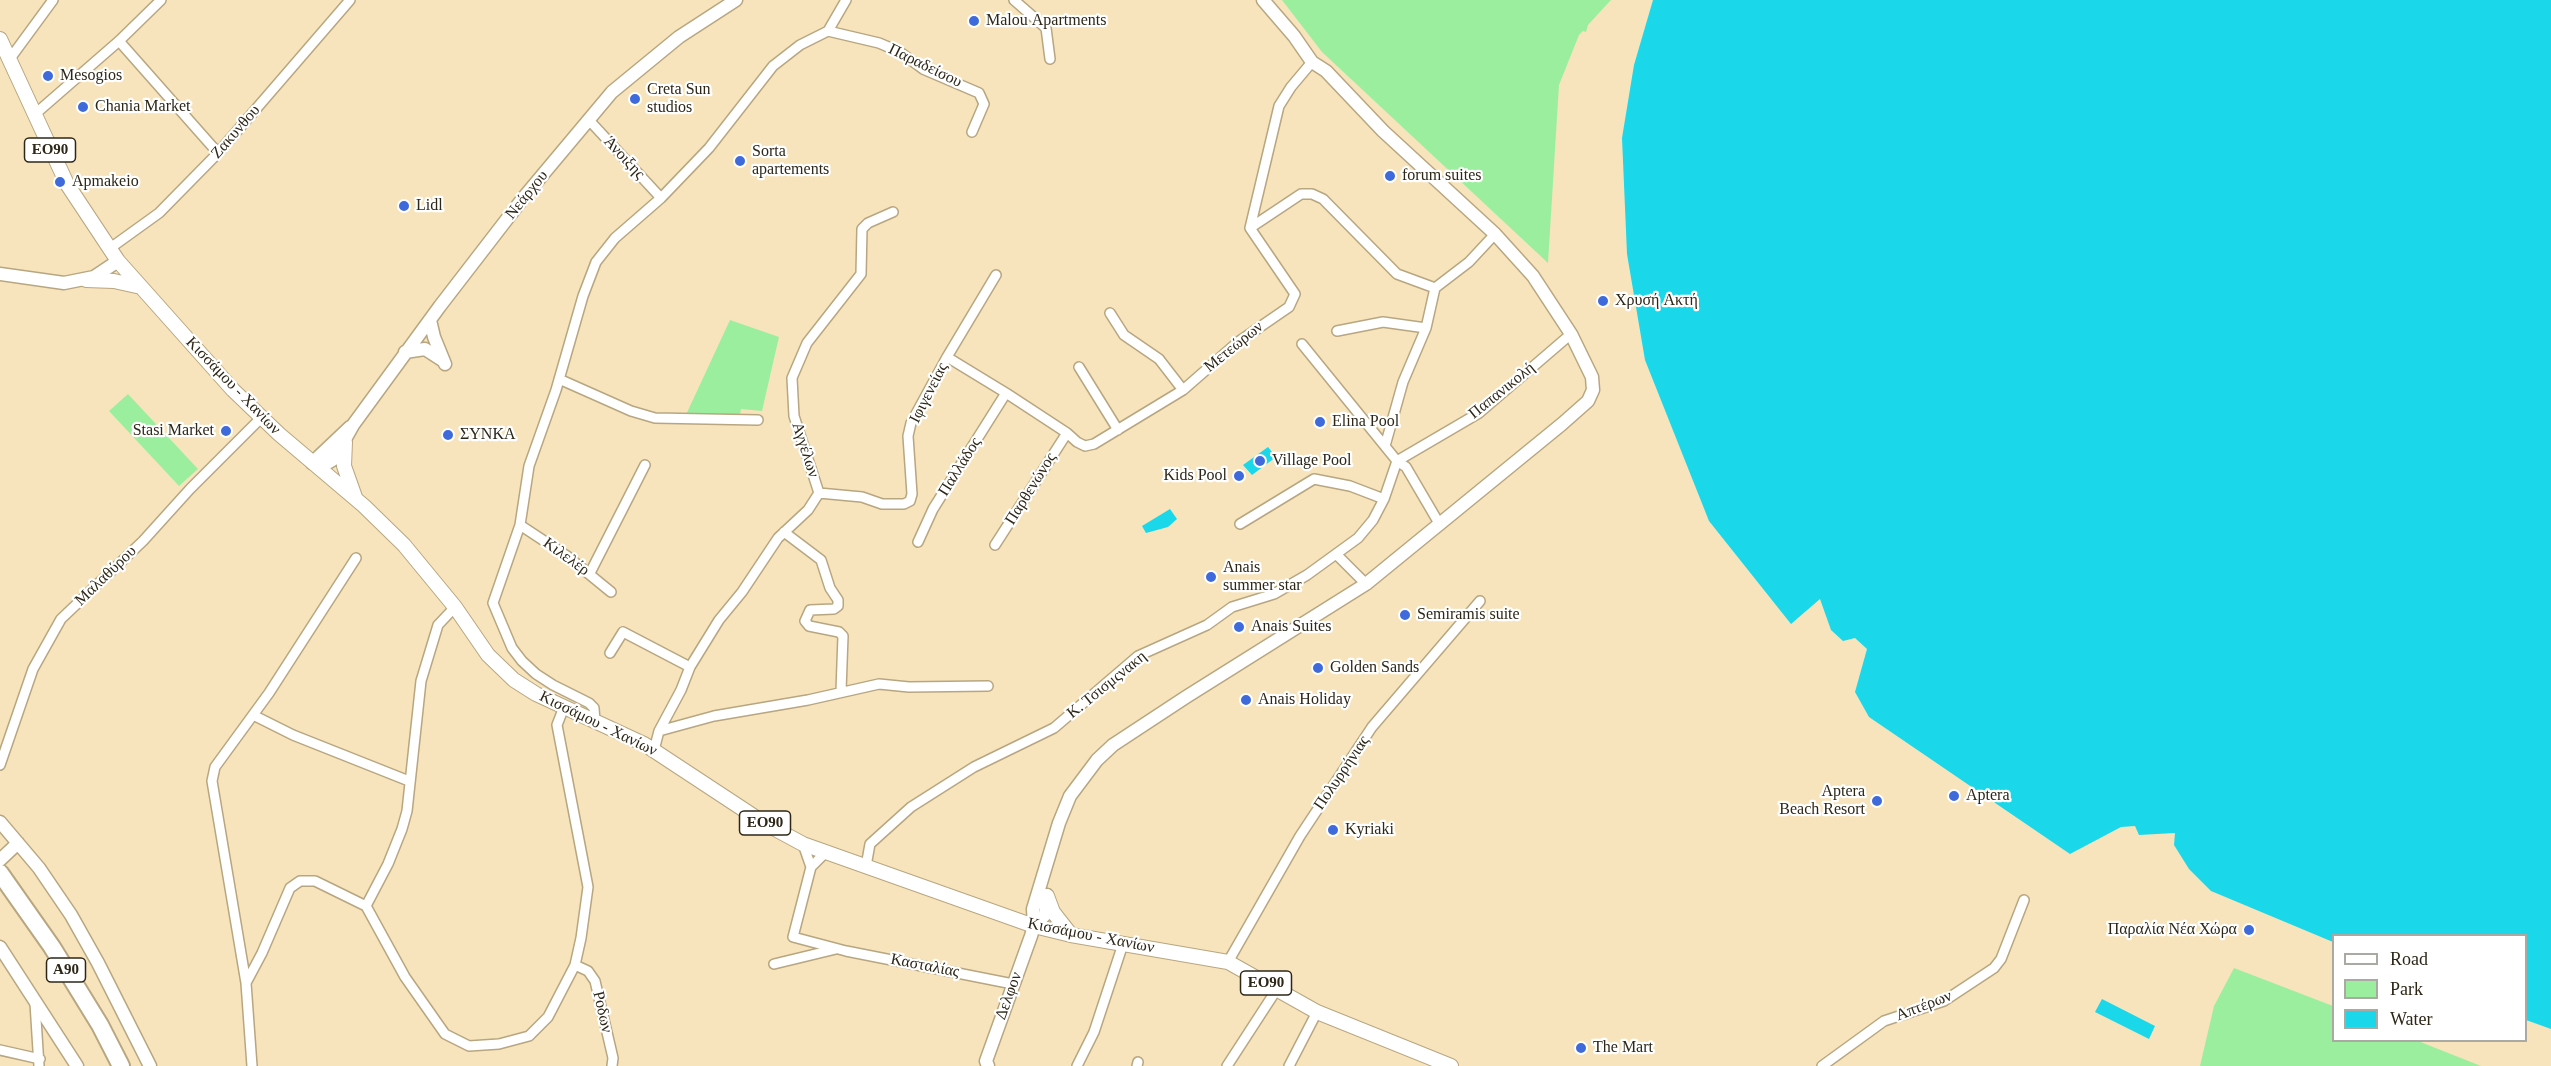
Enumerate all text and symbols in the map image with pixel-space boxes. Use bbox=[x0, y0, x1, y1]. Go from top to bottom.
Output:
place label: Malou Apartments bbox=[986, 11, 1106, 31]
marker: Malou Apartments bbox=[967, 14, 981, 28]
street label: Παραδείσου bbox=[885, 40, 965, 92]
place label: Mesogios bbox=[60, 66, 122, 86]
marker: Mesogios bbox=[41, 69, 55, 83]
place label: Creta Sun studios bbox=[647, 80, 711, 118]
marker: Creta Sun studios bbox=[628, 92, 642, 106]
place label: Chania Market bbox=[95, 97, 191, 117]
marker: Chania Market bbox=[76, 100, 90, 114]
street label: Ζακυνθου bbox=[207, 101, 265, 163]
street label: Άνοιξης bbox=[599, 133, 649, 183]
road number: ΕΟ90 bbox=[25, 138, 76, 162]
place label: Sorta apartements bbox=[752, 142, 829, 180]
marker: Sorta apartements bbox=[733, 154, 747, 168]
place label: forum suites bbox=[1402, 166, 1482, 186]
street label: Νεάρχου bbox=[502, 167, 552, 223]
marker: forum suites bbox=[1383, 169, 1397, 183]
place label: Apmakeio bbox=[72, 172, 139, 192]
marker: Apmakeio bbox=[53, 175, 67, 189]
place label: Lidl bbox=[416, 196, 443, 216]
marker: Lidl bbox=[397, 199, 411, 213]
place label: Χρυσή Ακτή bbox=[1615, 291, 1698, 311]
marker: Χρυσή Ακτή bbox=[1596, 294, 1610, 308]
street label: Μετεώρων bbox=[1201, 317, 1267, 377]
street label: Κισσάμου - Χανίων bbox=[181, 333, 285, 439]
street label: Παπανικολή bbox=[1465, 358, 1539, 424]
street label: Ιφιγενείας bbox=[906, 360, 952, 426]
place label: Elina Pool bbox=[1332, 412, 1399, 432]
marker: Elina Pool bbox=[1313, 415, 1327, 429]
street label: Αγγέλων bbox=[787, 420, 823, 480]
place label: Stasi Market bbox=[133, 421, 214, 441]
marker: Stasi Market bbox=[219, 424, 233, 438]
place label: ΣΥΝΚΑ bbox=[460, 425, 516, 445]
marker: ΣΥΝΚΑ bbox=[441, 428, 455, 442]
street label: Παλλάδος bbox=[934, 434, 986, 500]
street label: Παρθενώνος bbox=[1001, 449, 1061, 529]
place label: Village Pool bbox=[1272, 451, 1351, 471]
marker: Village Pool bbox=[1253, 454, 1267, 468]
place label: Kids Pool bbox=[1163, 466, 1227, 486]
marker: Kids Pool bbox=[1232, 469, 1246, 483]
street label: Κιλελέρ bbox=[539, 534, 593, 580]
street label: Μαλαθύρου bbox=[71, 542, 141, 610]
place label: Anais summer star bbox=[1223, 558, 1302, 596]
marker: Anais summer star bbox=[1204, 570, 1218, 584]
place label: Semiramis suite bbox=[1417, 605, 1520, 625]
marker: Semiramis suite bbox=[1398, 608, 1412, 622]
place label: Anais Suites bbox=[1251, 617, 1331, 637]
marker: Anais Suites bbox=[1232, 620, 1246, 634]
street label: Κ. Τσισμςνακη bbox=[1063, 647, 1151, 723]
place label: Golden Sands bbox=[1330, 658, 1419, 678]
marker: Golden Sands bbox=[1311, 661, 1325, 675]
street label: Κισσάμου - Χανίων bbox=[536, 687, 660, 761]
place label: Anais Holiday bbox=[1258, 690, 1351, 710]
marker: Anais Holiday bbox=[1239, 693, 1253, 707]
street label: Πολυρρήνιας bbox=[1310, 732, 1374, 814]
place label: Aptera Beach Resort bbox=[1779, 782, 1865, 820]
place label: Aptera bbox=[1966, 786, 2010, 806]
marker: Aptera bbox=[1947, 789, 1961, 803]
marker: Aptera Beach Resort bbox=[1870, 794, 1884, 808]
road number: ΕΟ90 bbox=[740, 811, 790, 835]
place label: Kyriaki bbox=[1345, 820, 1394, 840]
marker: Kyriaki bbox=[1326, 823, 1340, 837]
street label: Κισσάμου - Χανίων bbox=[1026, 914, 1156, 958]
place label: Παραλία Νέα Χώρα bbox=[2108, 920, 2237, 940]
marker: Παραλία Νέα Χώρα bbox=[2242, 923, 2256, 937]
legend bbox=[2332, 934, 2527, 1042]
text: Road bbox=[2390, 949, 2428, 969]
street label: Κασταλίας bbox=[889, 950, 961, 982]
road number: Α90 bbox=[46, 958, 86, 982]
street label: Δελφον bbox=[992, 970, 1026, 1022]
road number: ΕΟ90 bbox=[1240, 971, 1292, 995]
text: Park bbox=[2390, 979, 2423, 999]
street label: Απτέρων bbox=[1893, 987, 1955, 1025]
street label: Ροδων bbox=[588, 989, 616, 1035]
text: Water bbox=[2390, 1009, 2433, 1029]
place label: The Mart bbox=[1593, 1038, 1653, 1058]
marker: The Mart bbox=[1574, 1041, 1588, 1055]

